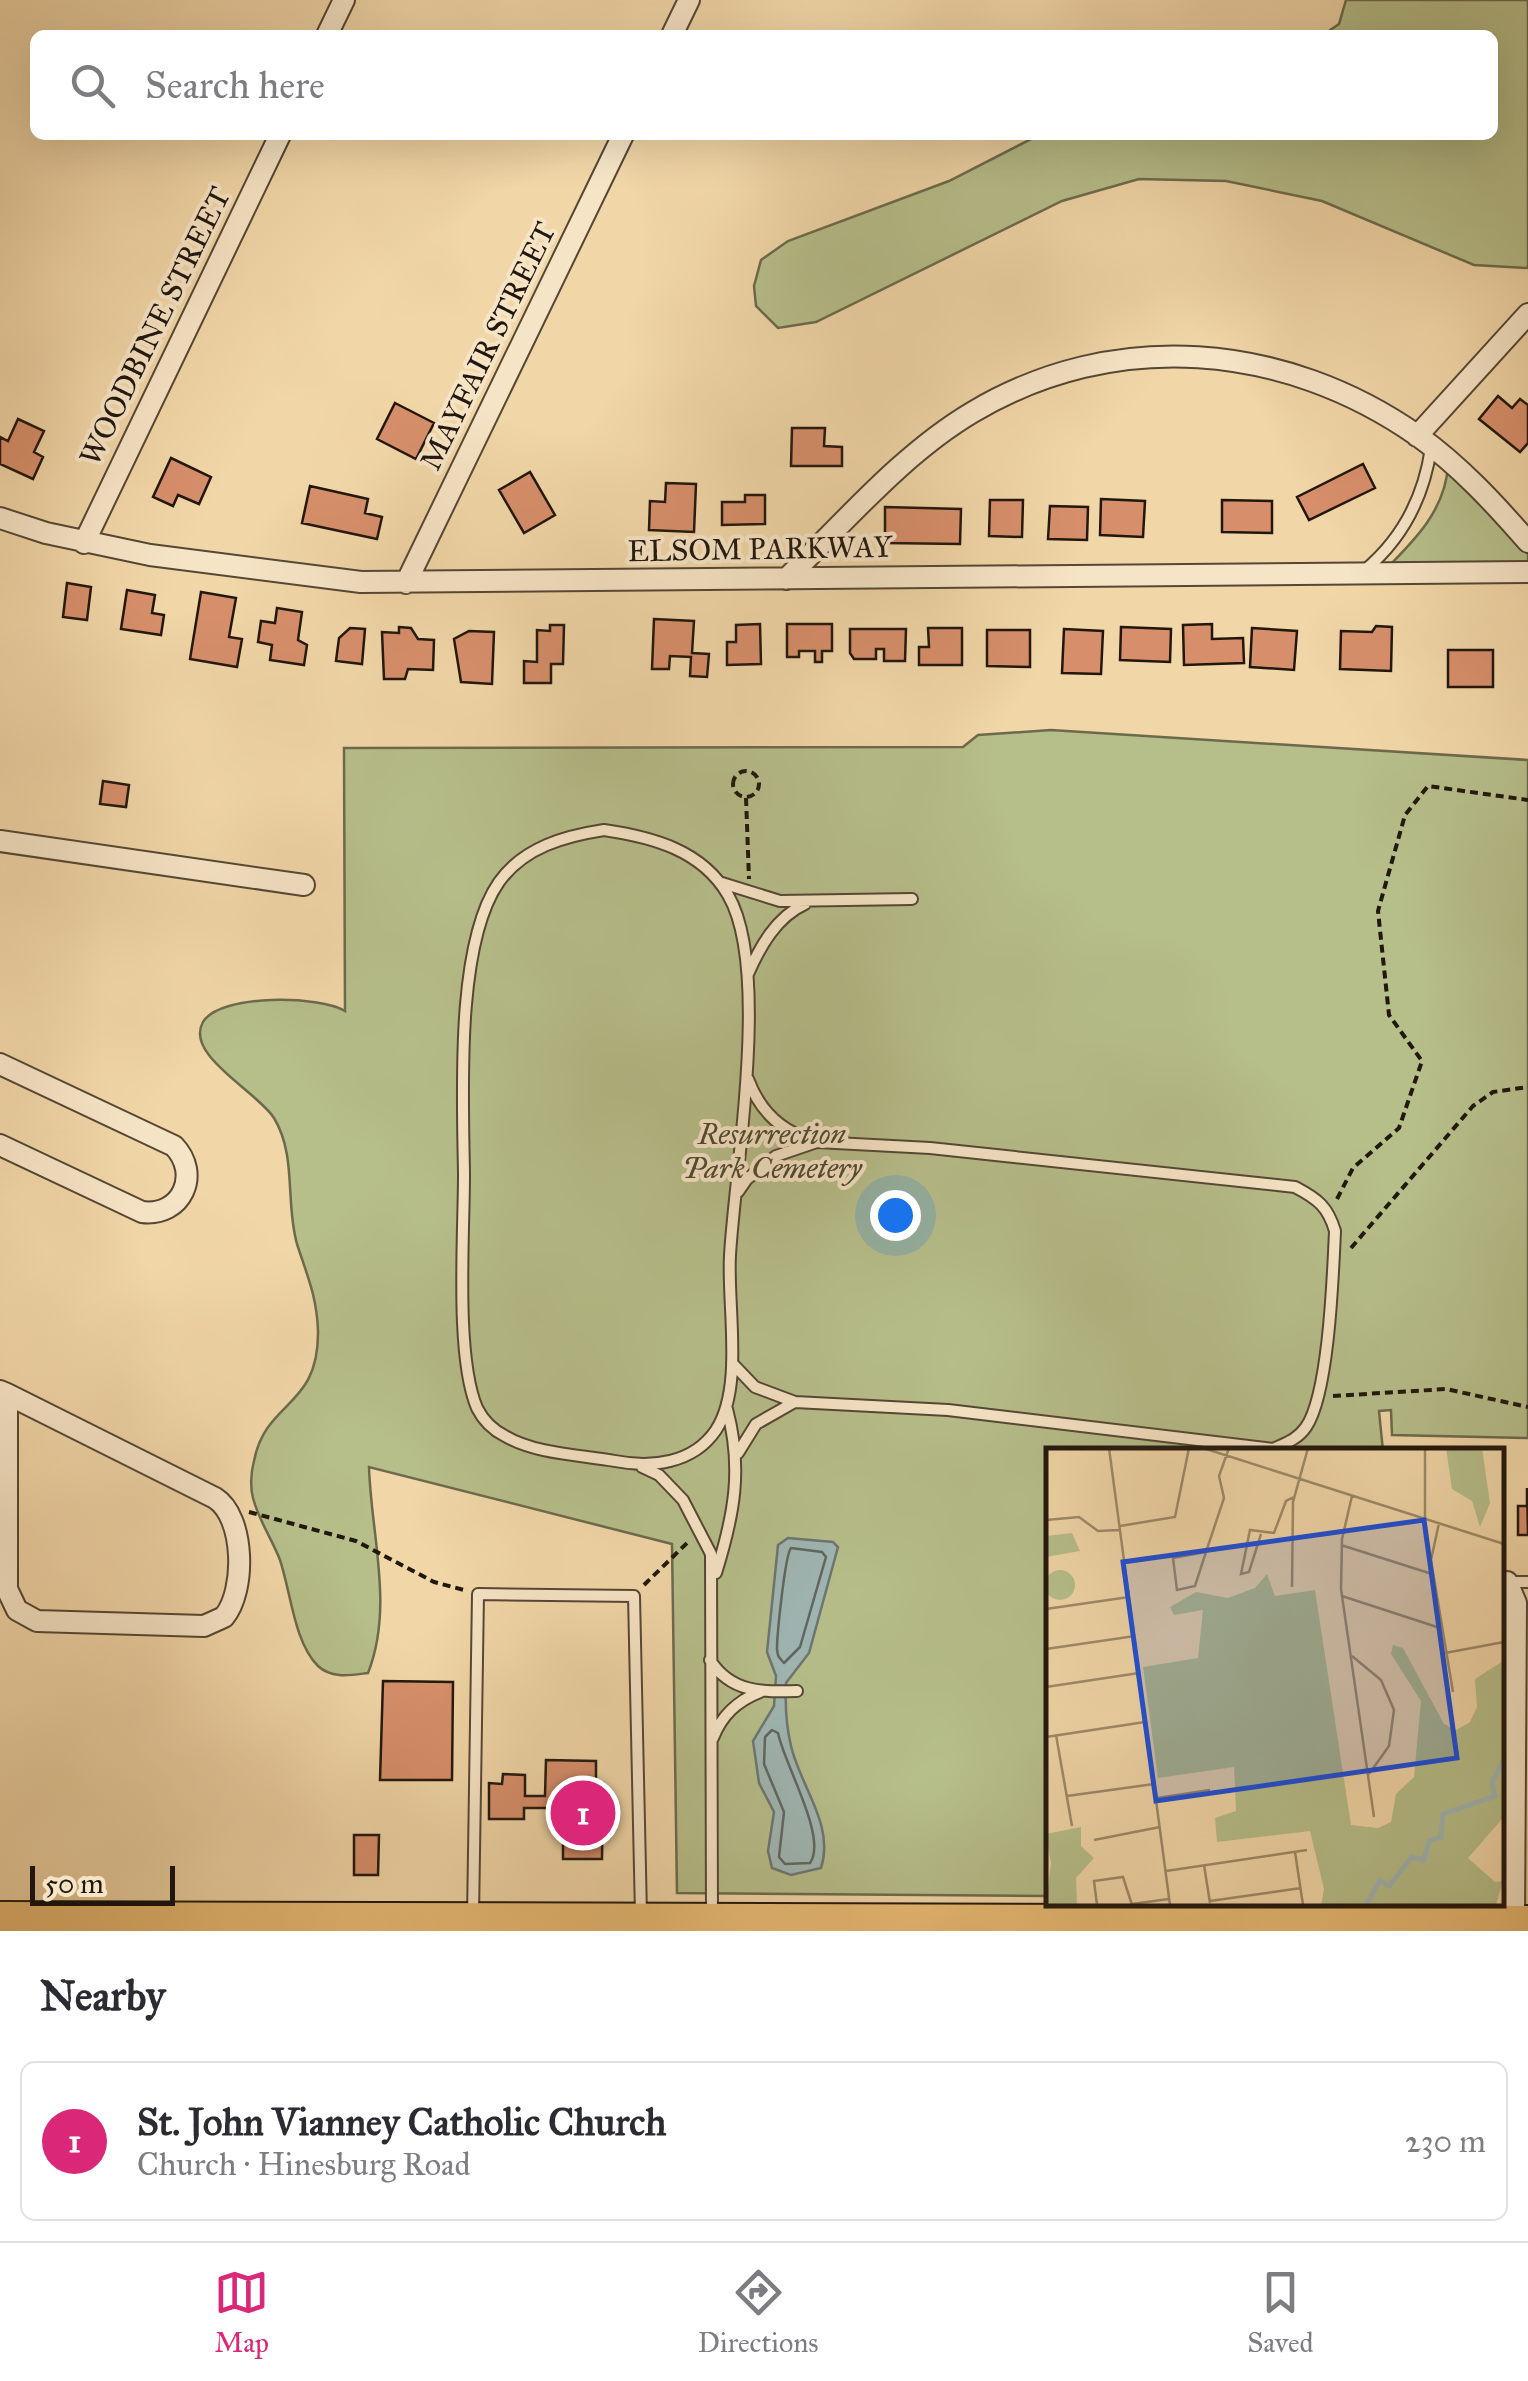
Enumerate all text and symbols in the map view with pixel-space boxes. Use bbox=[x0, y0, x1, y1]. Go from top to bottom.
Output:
search box bbox=[30, 30, 1498, 140]
icon: search bbox=[65, 58, 120, 113]
text: Search here bbox=[145, 62, 325, 108]
street label: WOODBINE STREET bbox=[72, 181, 238, 471]
street label: MAYFAIR STREET bbox=[412, 216, 564, 476]
street label: ELSOM PARKWAY bbox=[627, 529, 894, 569]
park label: Resurrection Park Cemetery bbox=[682, 1116, 863, 1186]
your location bbox=[870, 1190, 921, 1241]
inset map bbox=[1046, 1448, 1503, 1906]
pin: 1 bbox=[550, 1776, 616, 1850]
scale bar bbox=[30, 1861, 175, 1906]
text: 50 m bbox=[45, 1866, 104, 1901]
text: Nearby bbox=[40, 1970, 165, 2022]
text: St. John Vianney Catholic Church bbox=[137, 2099, 666, 2145]
text: 1 bbox=[68, 2122, 81, 2161]
text: 230 m bbox=[1405, 2122, 1486, 2161]
text: Church · Hinesburg Road bbox=[137, 2145, 471, 2184]
tab: Map bbox=[214, 2265, 269, 2360]
tab: Directions bbox=[698, 2265, 819, 2360]
tab: Saved bbox=[1247, 2265, 1314, 2360]

